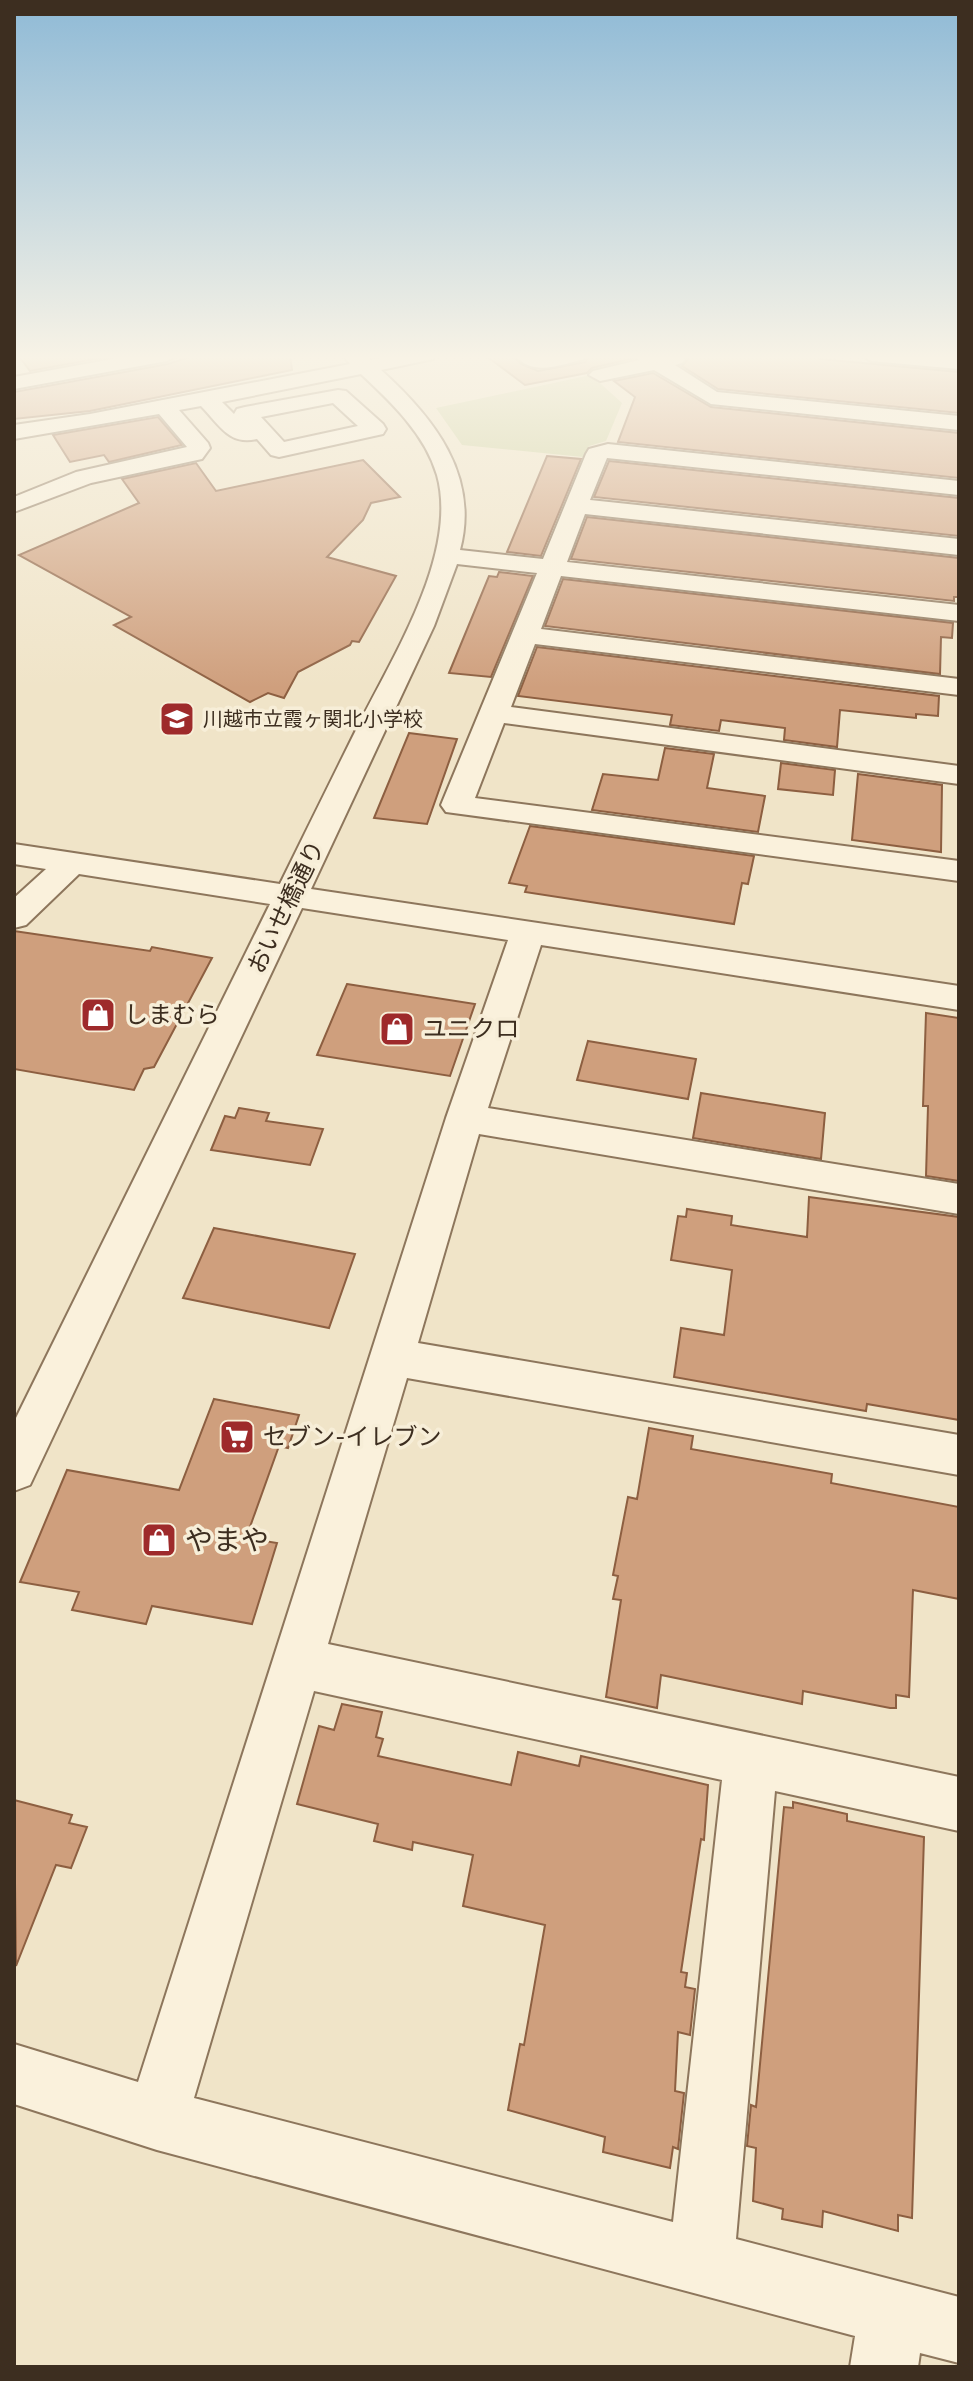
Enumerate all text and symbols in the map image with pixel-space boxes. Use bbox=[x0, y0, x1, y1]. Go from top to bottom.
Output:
school or university icon: 川越市立霞ヶ関北小学校 bbox=[158, 700, 196, 738]
place label: 川越市立霞ヶ関北小学校 bbox=[203, 707, 423, 731]
street label: おいせ橋通り bbox=[242, 836, 330, 978]
shop icon: しまむら bbox=[79, 996, 117, 1034]
place label: しまむら bbox=[124, 1001, 220, 1029]
shop icon: ユニクロ bbox=[378, 1010, 416, 1048]
place label: ユニクロ bbox=[423, 1015, 519, 1043]
supermarket icon: セブン-イレブン bbox=[218, 1418, 256, 1456]
place label: セブン-イレブン bbox=[263, 1423, 442, 1451]
shop icon: やまや bbox=[140, 1521, 178, 1559]
place label: やまや bbox=[185, 1524, 269, 1557]

